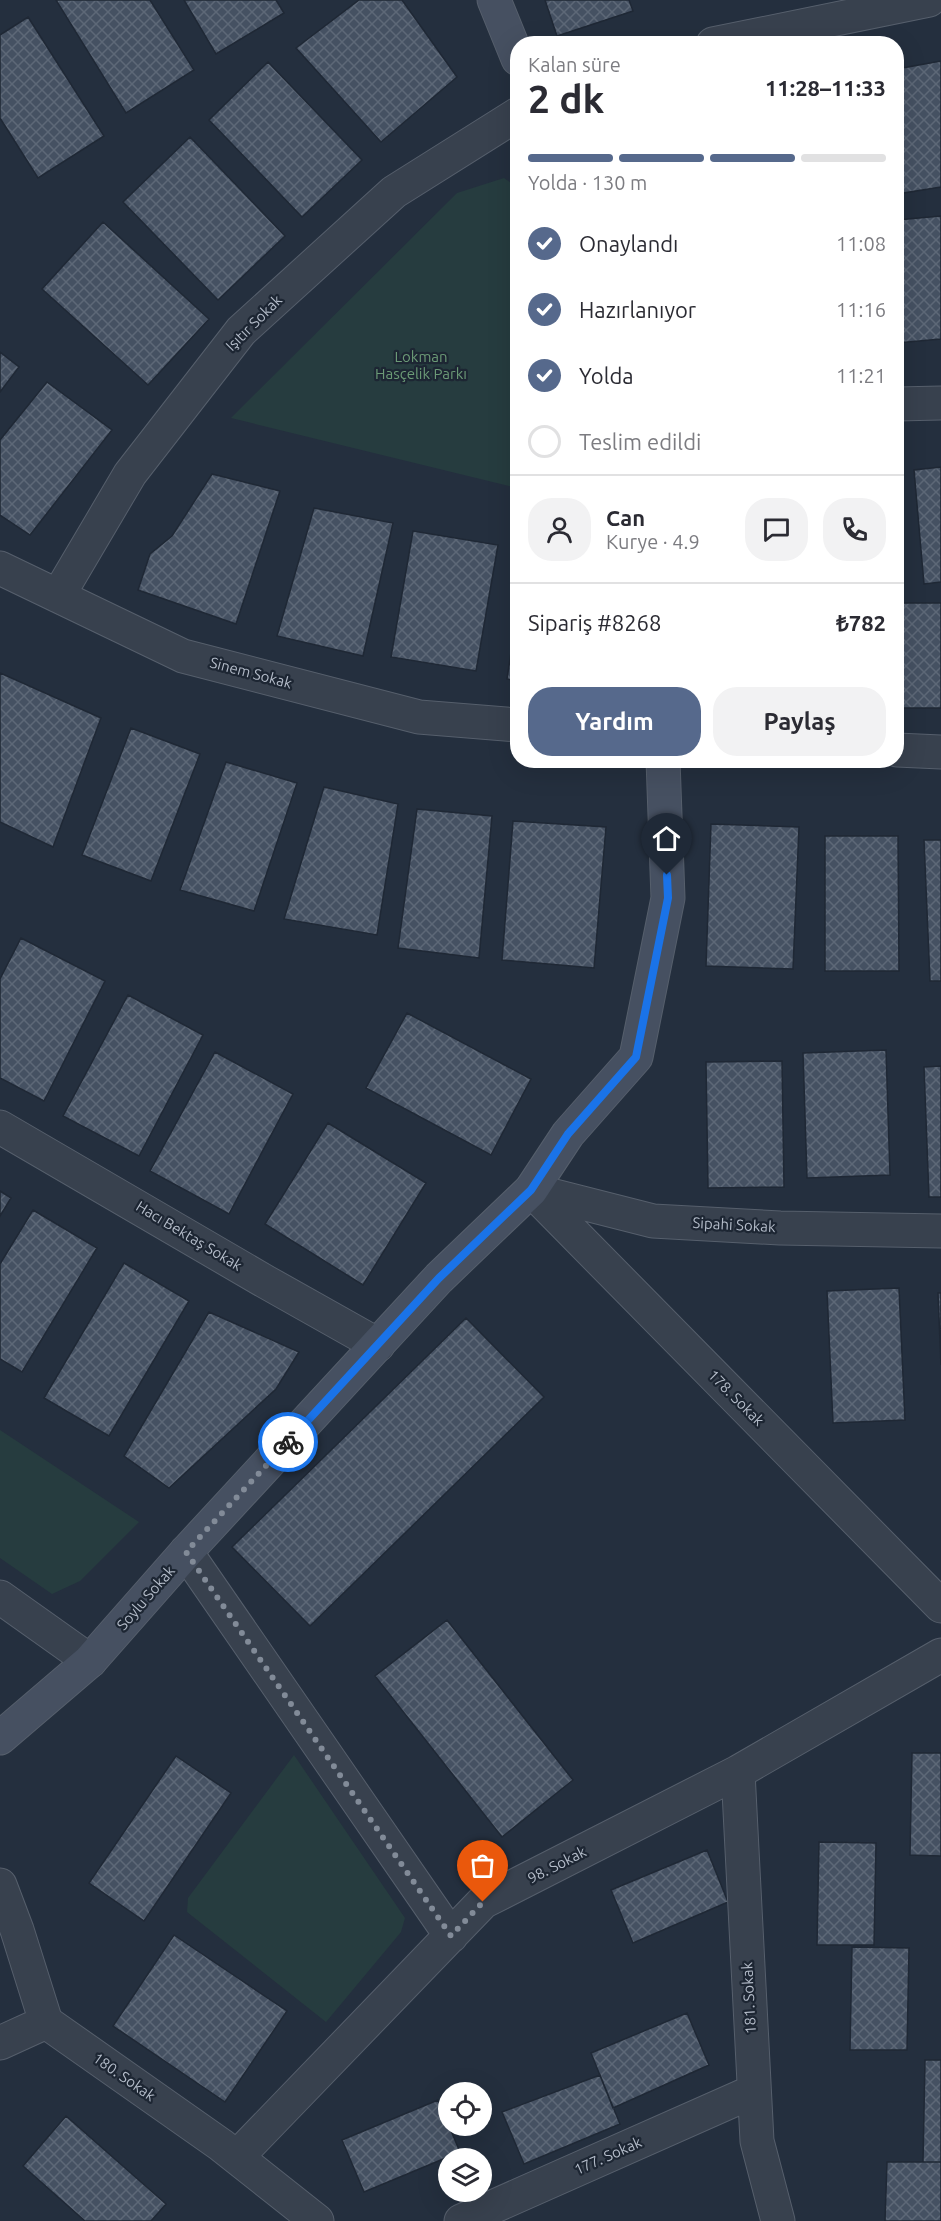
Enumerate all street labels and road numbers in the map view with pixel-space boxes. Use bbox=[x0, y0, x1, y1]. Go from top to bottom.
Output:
street label: Işıtır Sokak bbox=[222, 291, 285, 354]
street label: Sinem Sokak bbox=[208, 653, 294, 692]
street label: Hacı Bektaş Sokak bbox=[133, 1197, 246, 1274]
street label: Sipahi Sokak bbox=[692, 1214, 776, 1235]
street label: 178. Sokak bbox=[705, 1366, 768, 1429]
street label: Soylu Sokak bbox=[113, 1562, 178, 1633]
street label: 98. Sokak bbox=[525, 1842, 589, 1887]
street label: 181. Sokak bbox=[738, 1961, 759, 2034]
street label: 180. Sokak bbox=[90, 2049, 159, 2104]
street label: 177. Sokak bbox=[571, 2133, 645, 2178]

